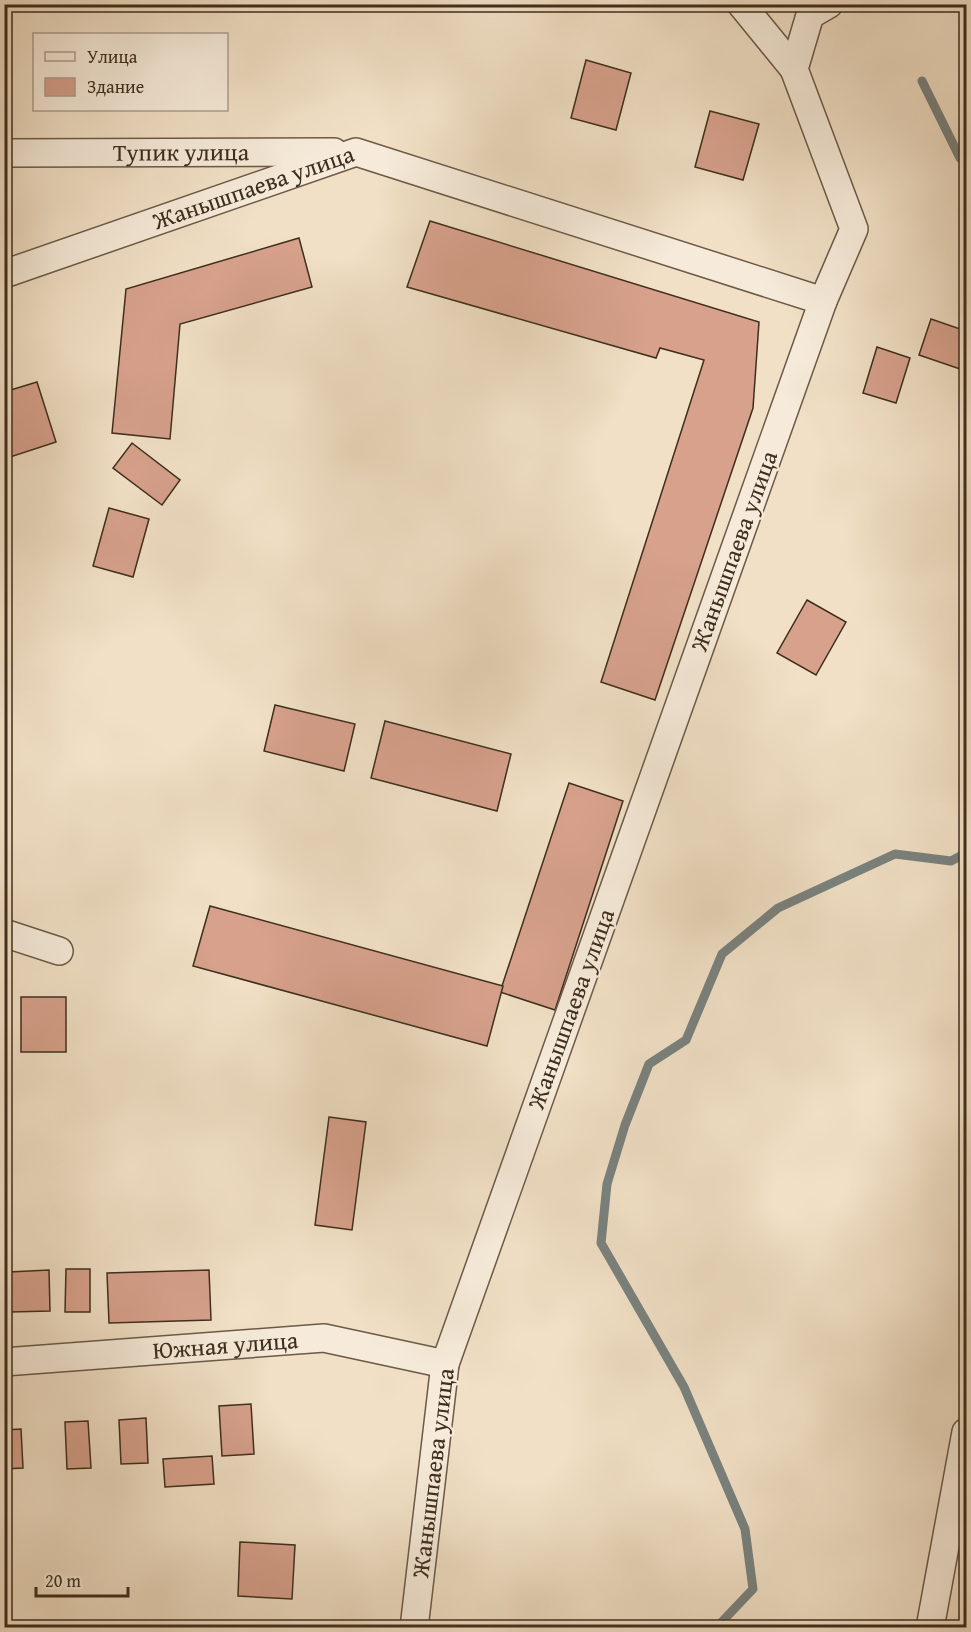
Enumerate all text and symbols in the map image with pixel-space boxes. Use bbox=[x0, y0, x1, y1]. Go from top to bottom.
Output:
legend bbox=[33, 33, 228, 111]
text: Улица bbox=[87, 43, 138, 70]
text: Здание bbox=[87, 73, 144, 100]
street label: Тупик улица bbox=[113, 134, 250, 170]
street label: Жанышпаева улица bbox=[147, 136, 359, 239]
street label: Жанышпаева улица bbox=[681, 445, 786, 657]
street label: Жанышпаева улица bbox=[518, 903, 623, 1115]
street label: Южная улица bbox=[151, 1322, 300, 1368]
street label: Жанышпаева улица bbox=[402, 1366, 463, 1581]
scale bar bbox=[36, 1560, 128, 1598]
text: 20 m bbox=[45, 1567, 81, 1594]

